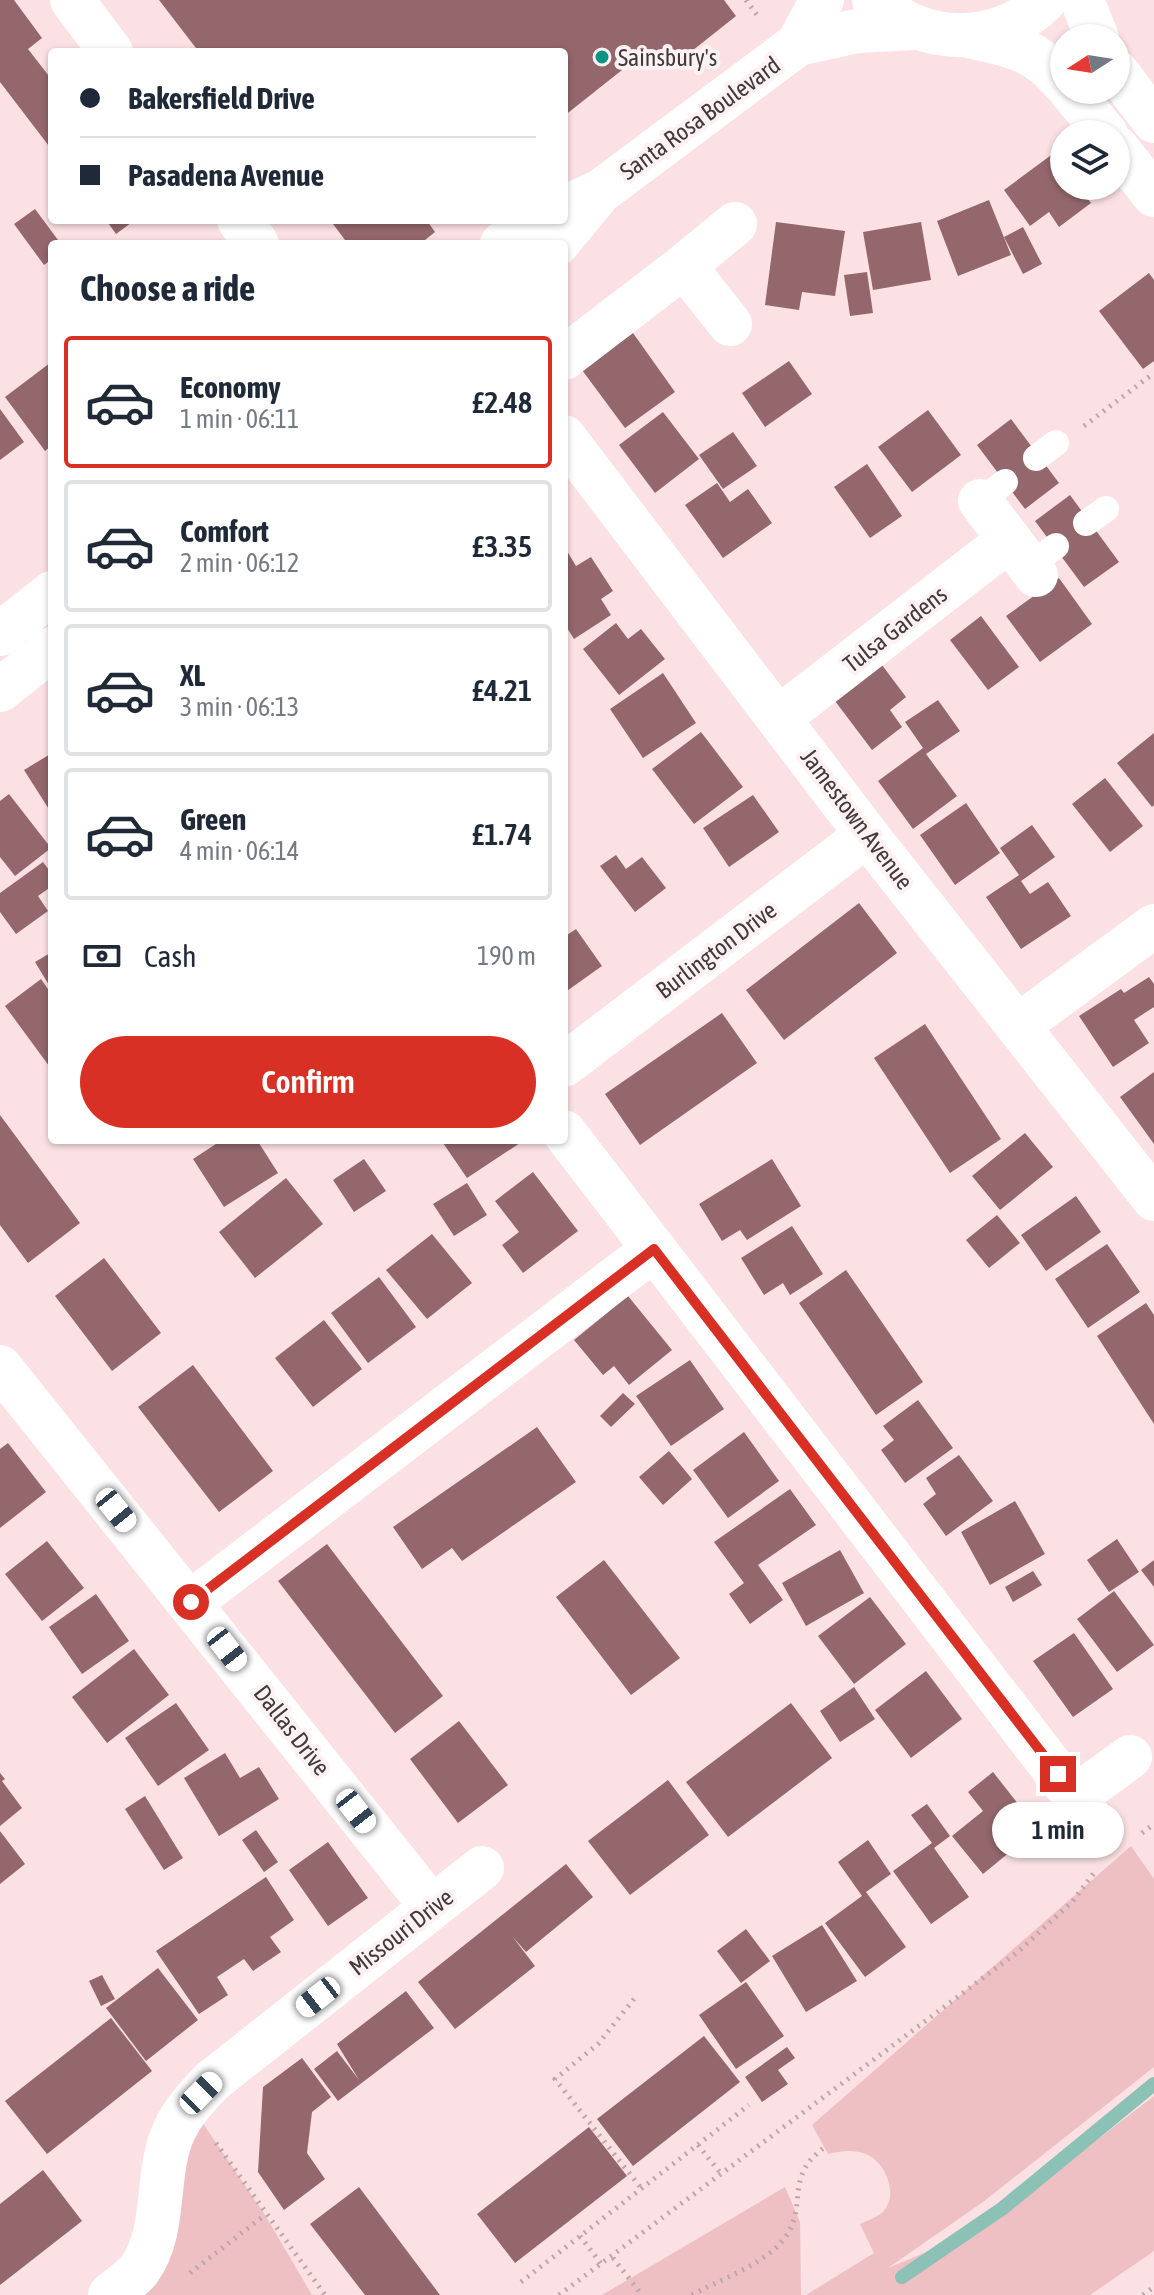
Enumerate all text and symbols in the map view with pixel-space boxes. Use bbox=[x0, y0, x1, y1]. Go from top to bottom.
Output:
north arrow bbox=[1050, 24, 1130, 104]
map controls bbox=[1050, 24, 1130, 200]
place label: Sainsbury's bbox=[618, 44, 717, 71]
marker: Sainsbury's bbox=[593, 48, 611, 66]
street label: Santa Rosa Boulevard bbox=[615, 51, 785, 185]
text: Bakersfield Drive bbox=[128, 81, 315, 115]
button: layers bbox=[1050, 120, 1130, 200]
text: Pasadena Avenue bbox=[128, 158, 324, 192]
text: Choose a ride bbox=[80, 267, 255, 309]
icon: car bbox=[84, 366, 156, 438]
text: Economy bbox=[180, 370, 281, 404]
text: £2.48 bbox=[472, 385, 532, 419]
text: 1 min · 06:11 bbox=[180, 404, 299, 434]
icon: car bbox=[84, 510, 156, 582]
text: Comfort bbox=[180, 514, 269, 548]
text: £3.35 bbox=[472, 529, 532, 563]
text: 2 min · 06:12 bbox=[180, 548, 299, 578]
street label: Tulsa Gardens bbox=[838, 580, 952, 678]
icon: car bbox=[84, 654, 156, 726]
text: XL bbox=[180, 658, 205, 692]
text: £4.21 bbox=[472, 673, 532, 707]
text: 3 min · 06:13 bbox=[180, 692, 299, 722]
street label: Jamestown Avenue bbox=[795, 743, 919, 895]
icon: car bbox=[84, 798, 156, 870]
text: Green bbox=[180, 802, 246, 836]
text: £1.74 bbox=[472, 817, 532, 851]
text: 4 min · 06:14 bbox=[180, 836, 299, 866]
street label: Burlington Drive bbox=[651, 896, 781, 1004]
icon: cash bbox=[80, 934, 124, 978]
text: Cash bbox=[144, 939, 197, 973]
text: 190 m bbox=[477, 941, 536, 971]
button: Confirm bbox=[80, 1036, 536, 1128]
car bbox=[92, 1484, 140, 1536]
route start bbox=[173, 1584, 209, 1620]
car bbox=[203, 1623, 251, 1675]
street label: Dallas Drive bbox=[248, 1680, 336, 1780]
route end bbox=[1040, 1756, 1076, 1792]
car bbox=[332, 1785, 380, 1837]
callout: 1 min bbox=[992, 1802, 1124, 1858]
text: 1 min bbox=[1031, 1815, 1085, 1845]
street label: Missouri Drive bbox=[344, 1883, 458, 1981]
car bbox=[292, 1973, 344, 2021]
car bbox=[176, 2068, 226, 2118]

